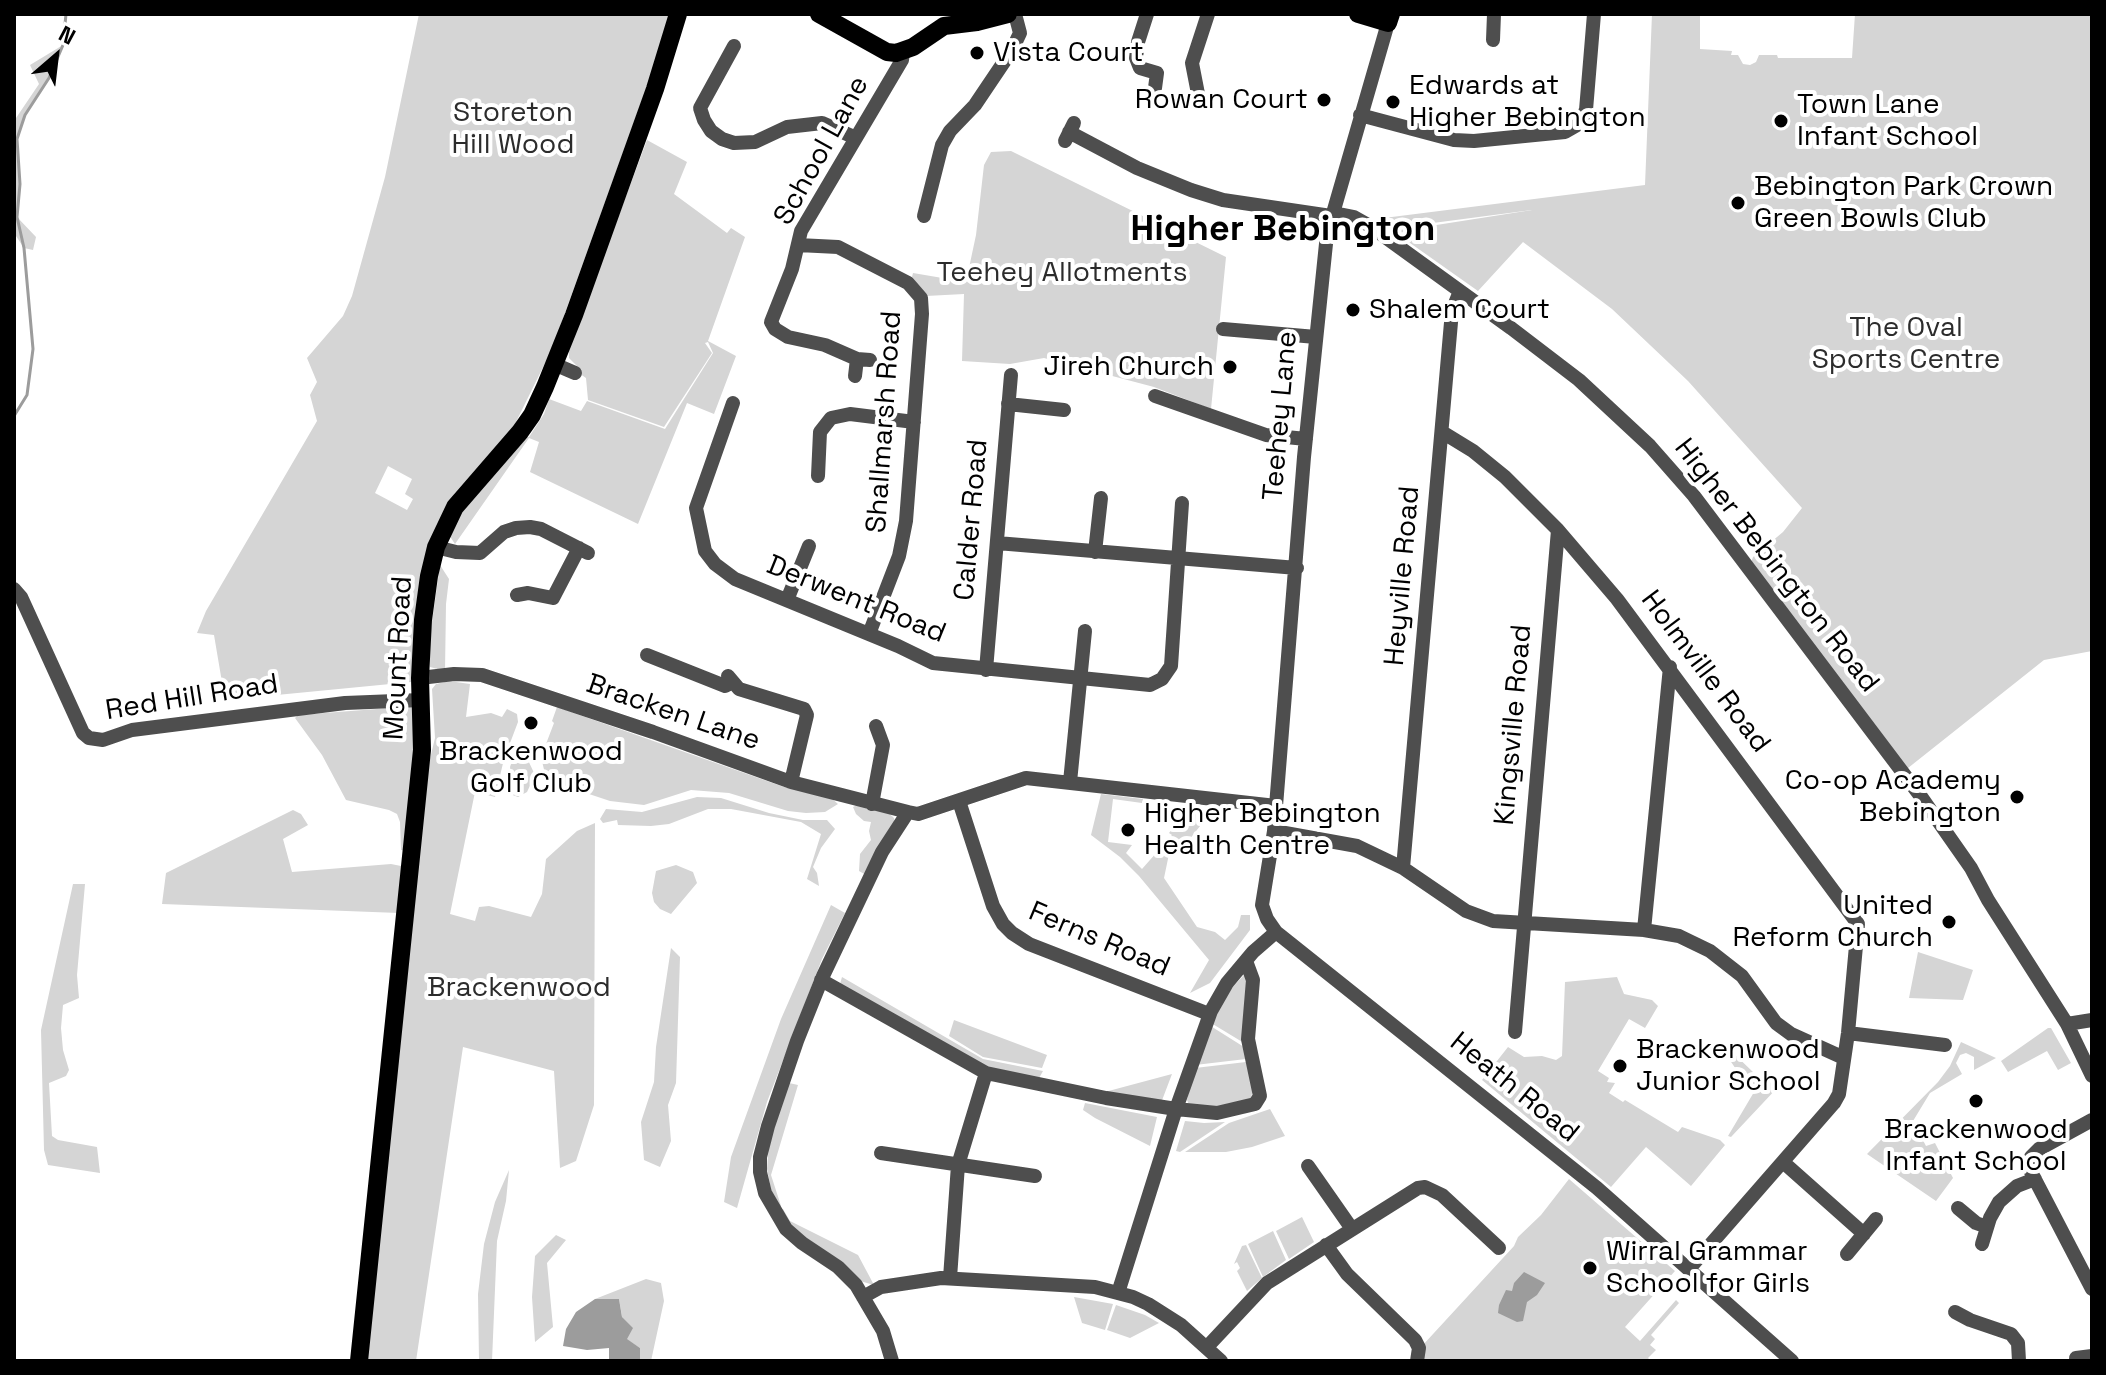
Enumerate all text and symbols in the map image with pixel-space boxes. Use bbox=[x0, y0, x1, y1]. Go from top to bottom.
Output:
north arrow bbox=[16, 16, 96, 96]
text: N bbox=[54, 19, 80, 51]
place label: Vista Court bbox=[993, 36, 1144, 70]
marker: Vista Court bbox=[968, 44, 986, 62]
place label: Edwards at Higher Bebington bbox=[1409, 69, 1646, 135]
street label: School Lane bbox=[767, 71, 877, 231]
place label: Rowan Court bbox=[1135, 83, 1308, 117]
place label: Town Lane Infant School bbox=[1797, 88, 1978, 154]
marker: Rowan Court bbox=[1315, 91, 1333, 109]
marker: Edwards at Higher Bebington bbox=[1384, 93, 1402, 111]
park label: Storeton Hill Wood bbox=[452, 96, 574, 162]
marker: Town Lane Infant School bbox=[1772, 112, 1790, 130]
place label: Bebington Park Crown Green Bowls Club bbox=[1754, 170, 2053, 236]
marker: Bebington Park Crown Green Bowls Club bbox=[1729, 194, 1747, 212]
district label: Higher Bebington bbox=[1131, 208, 1435, 252]
park label: Teehey Allotments bbox=[937, 256, 1187, 290]
place label: Shalem Court bbox=[1369, 293, 1550, 327]
marker: Shalem Court bbox=[1344, 301, 1362, 319]
street label: Shallmarsh Road bbox=[860, 310, 910, 534]
park label: The Oval Sports Centre bbox=[1812, 311, 2000, 377]
street label: Teehey Lane bbox=[1257, 330, 1305, 502]
place label: Jireh Church bbox=[1044, 350, 1214, 384]
marker: Jireh Church bbox=[1221, 358, 1239, 376]
street label: Higher Bebington Road bbox=[1667, 433, 1885, 699]
street label: Calder Road bbox=[948, 438, 996, 602]
street label: Heyville Road bbox=[1378, 485, 1428, 667]
street label: Derwent Road bbox=[762, 549, 950, 651]
street label: Mount Road bbox=[378, 575, 420, 741]
street label: Holmville Road bbox=[1633, 584, 1777, 760]
street label: Kingsville Road bbox=[1488, 623, 1540, 827]
street label: Red Hill Road bbox=[103, 668, 281, 728]
street label: Bracken Lane bbox=[582, 668, 764, 758]
marker: Brackenwood Golf Club bbox=[522, 714, 540, 732]
place label: Brackenwood Golf Club bbox=[439, 735, 623, 801]
place label: Co-op Academy Bebington bbox=[1785, 764, 2001, 830]
marker: Co-op Academy Bebington bbox=[2008, 788, 2026, 806]
place label: Higher Bebington Health Centre bbox=[1144, 797, 1381, 863]
marker: Higher Bebington Health Centre bbox=[1119, 821, 1137, 839]
place label: United Reform Church bbox=[1732, 889, 1933, 955]
street label: Ferns Road bbox=[1023, 895, 1175, 985]
marker: United Reform Church bbox=[1940, 913, 1958, 931]
park label: Brackenwood bbox=[427, 971, 611, 1005]
street label: Heath Road bbox=[1443, 1026, 1585, 1150]
place label: Brackenwood Junior School bbox=[1636, 1033, 1821, 1099]
marker: Brackenwood Junior School bbox=[1611, 1057, 1629, 1075]
marker: Brackenwood Infant School bbox=[1967, 1092, 1985, 1110]
place label: Brackenwood Infant School bbox=[1884, 1113, 2068, 1179]
place label: Wirral Grammar School for Girls bbox=[1606, 1235, 1810, 1301]
marker: Wirral Grammar School for Girls bbox=[1581, 1259, 1599, 1277]

